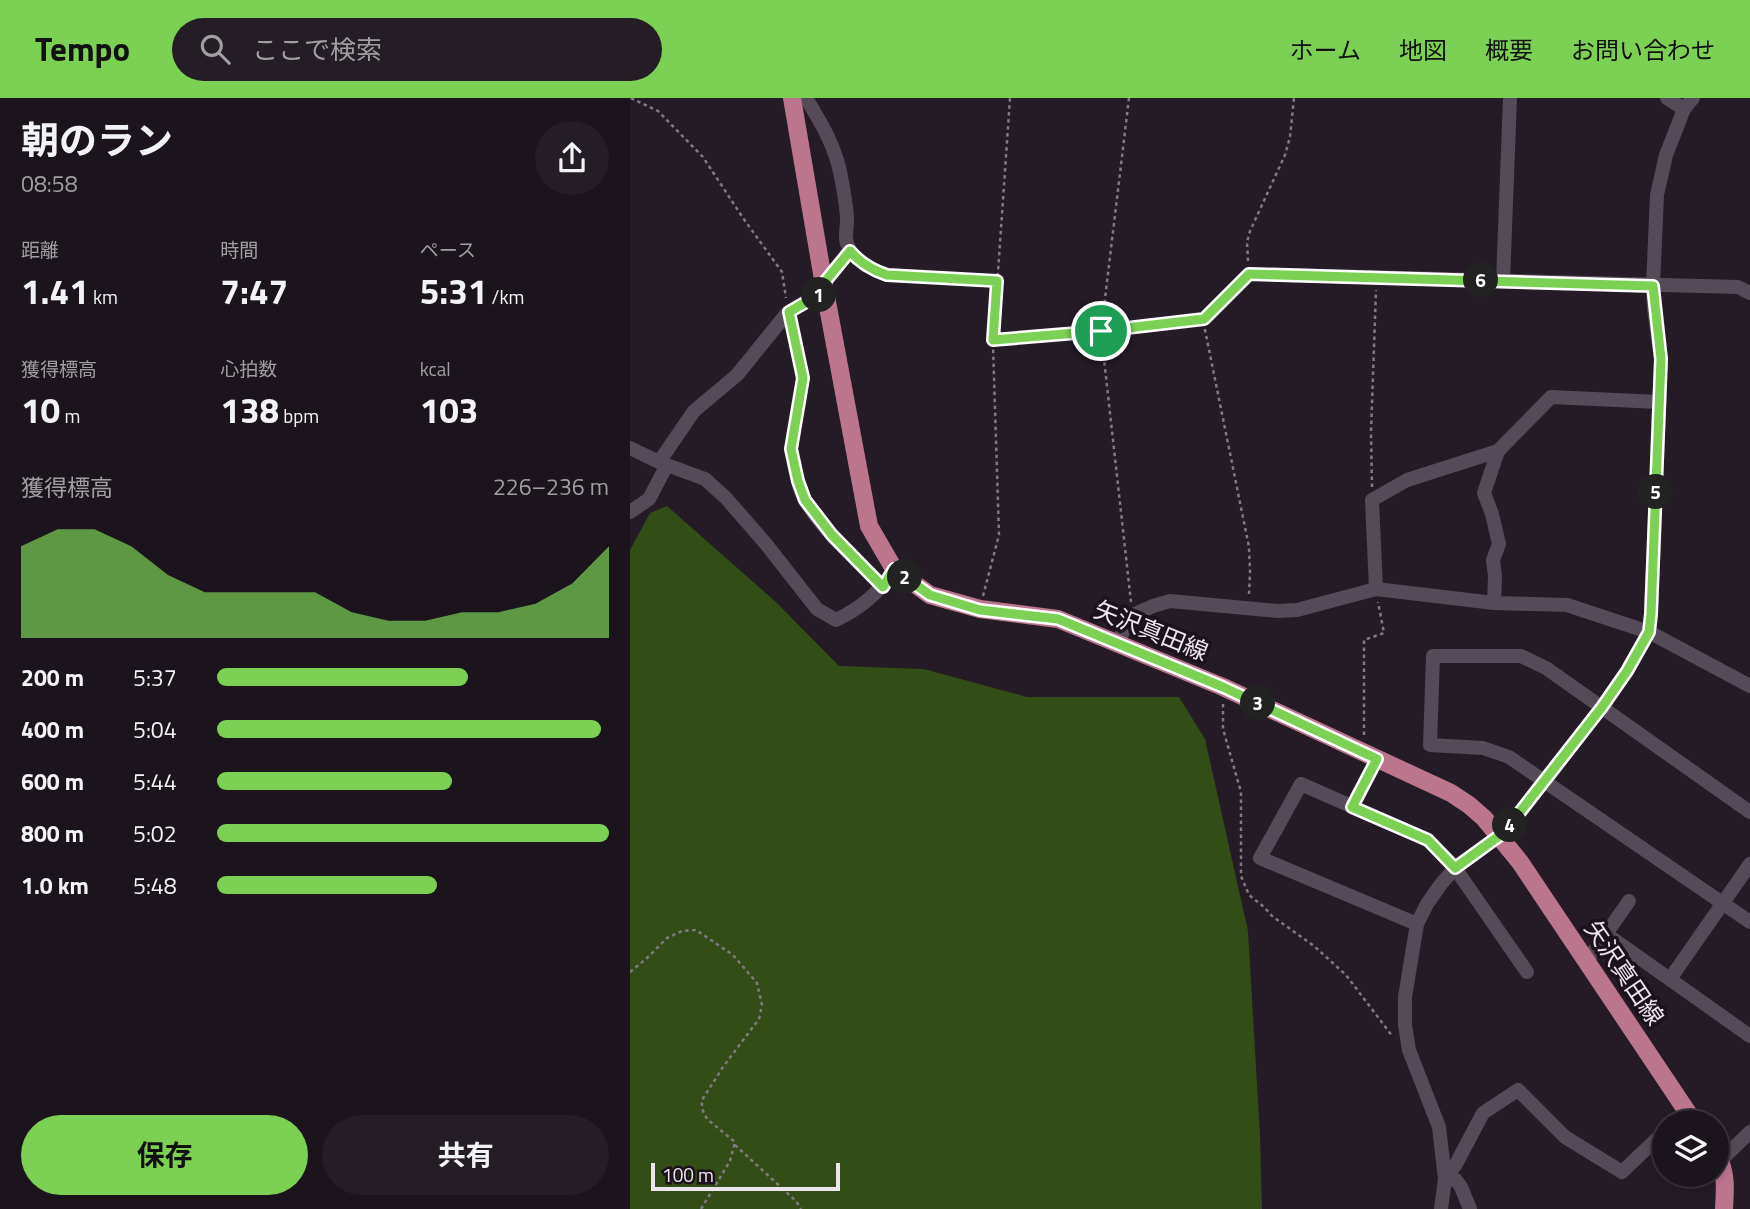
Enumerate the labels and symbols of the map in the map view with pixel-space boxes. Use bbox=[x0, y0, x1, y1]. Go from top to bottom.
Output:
pin: 6 bbox=[1464, 262, 1498, 298]
pin: 1 bbox=[802, 278, 836, 312]
pin bbox=[1071, 301, 1131, 361]
pin: 5 bbox=[1639, 474, 1674, 510]
pin: 2 bbox=[888, 560, 922, 594]
street label: 矢沢真田線 bbox=[1089, 591, 1214, 669]
pin: 3 bbox=[1240, 686, 1276, 720]
pin: 4 bbox=[1492, 808, 1528, 842]
street label: 矢沢真田線 bbox=[1576, 913, 1673, 1032]
scale bar bbox=[651, 1160, 840, 1192]

